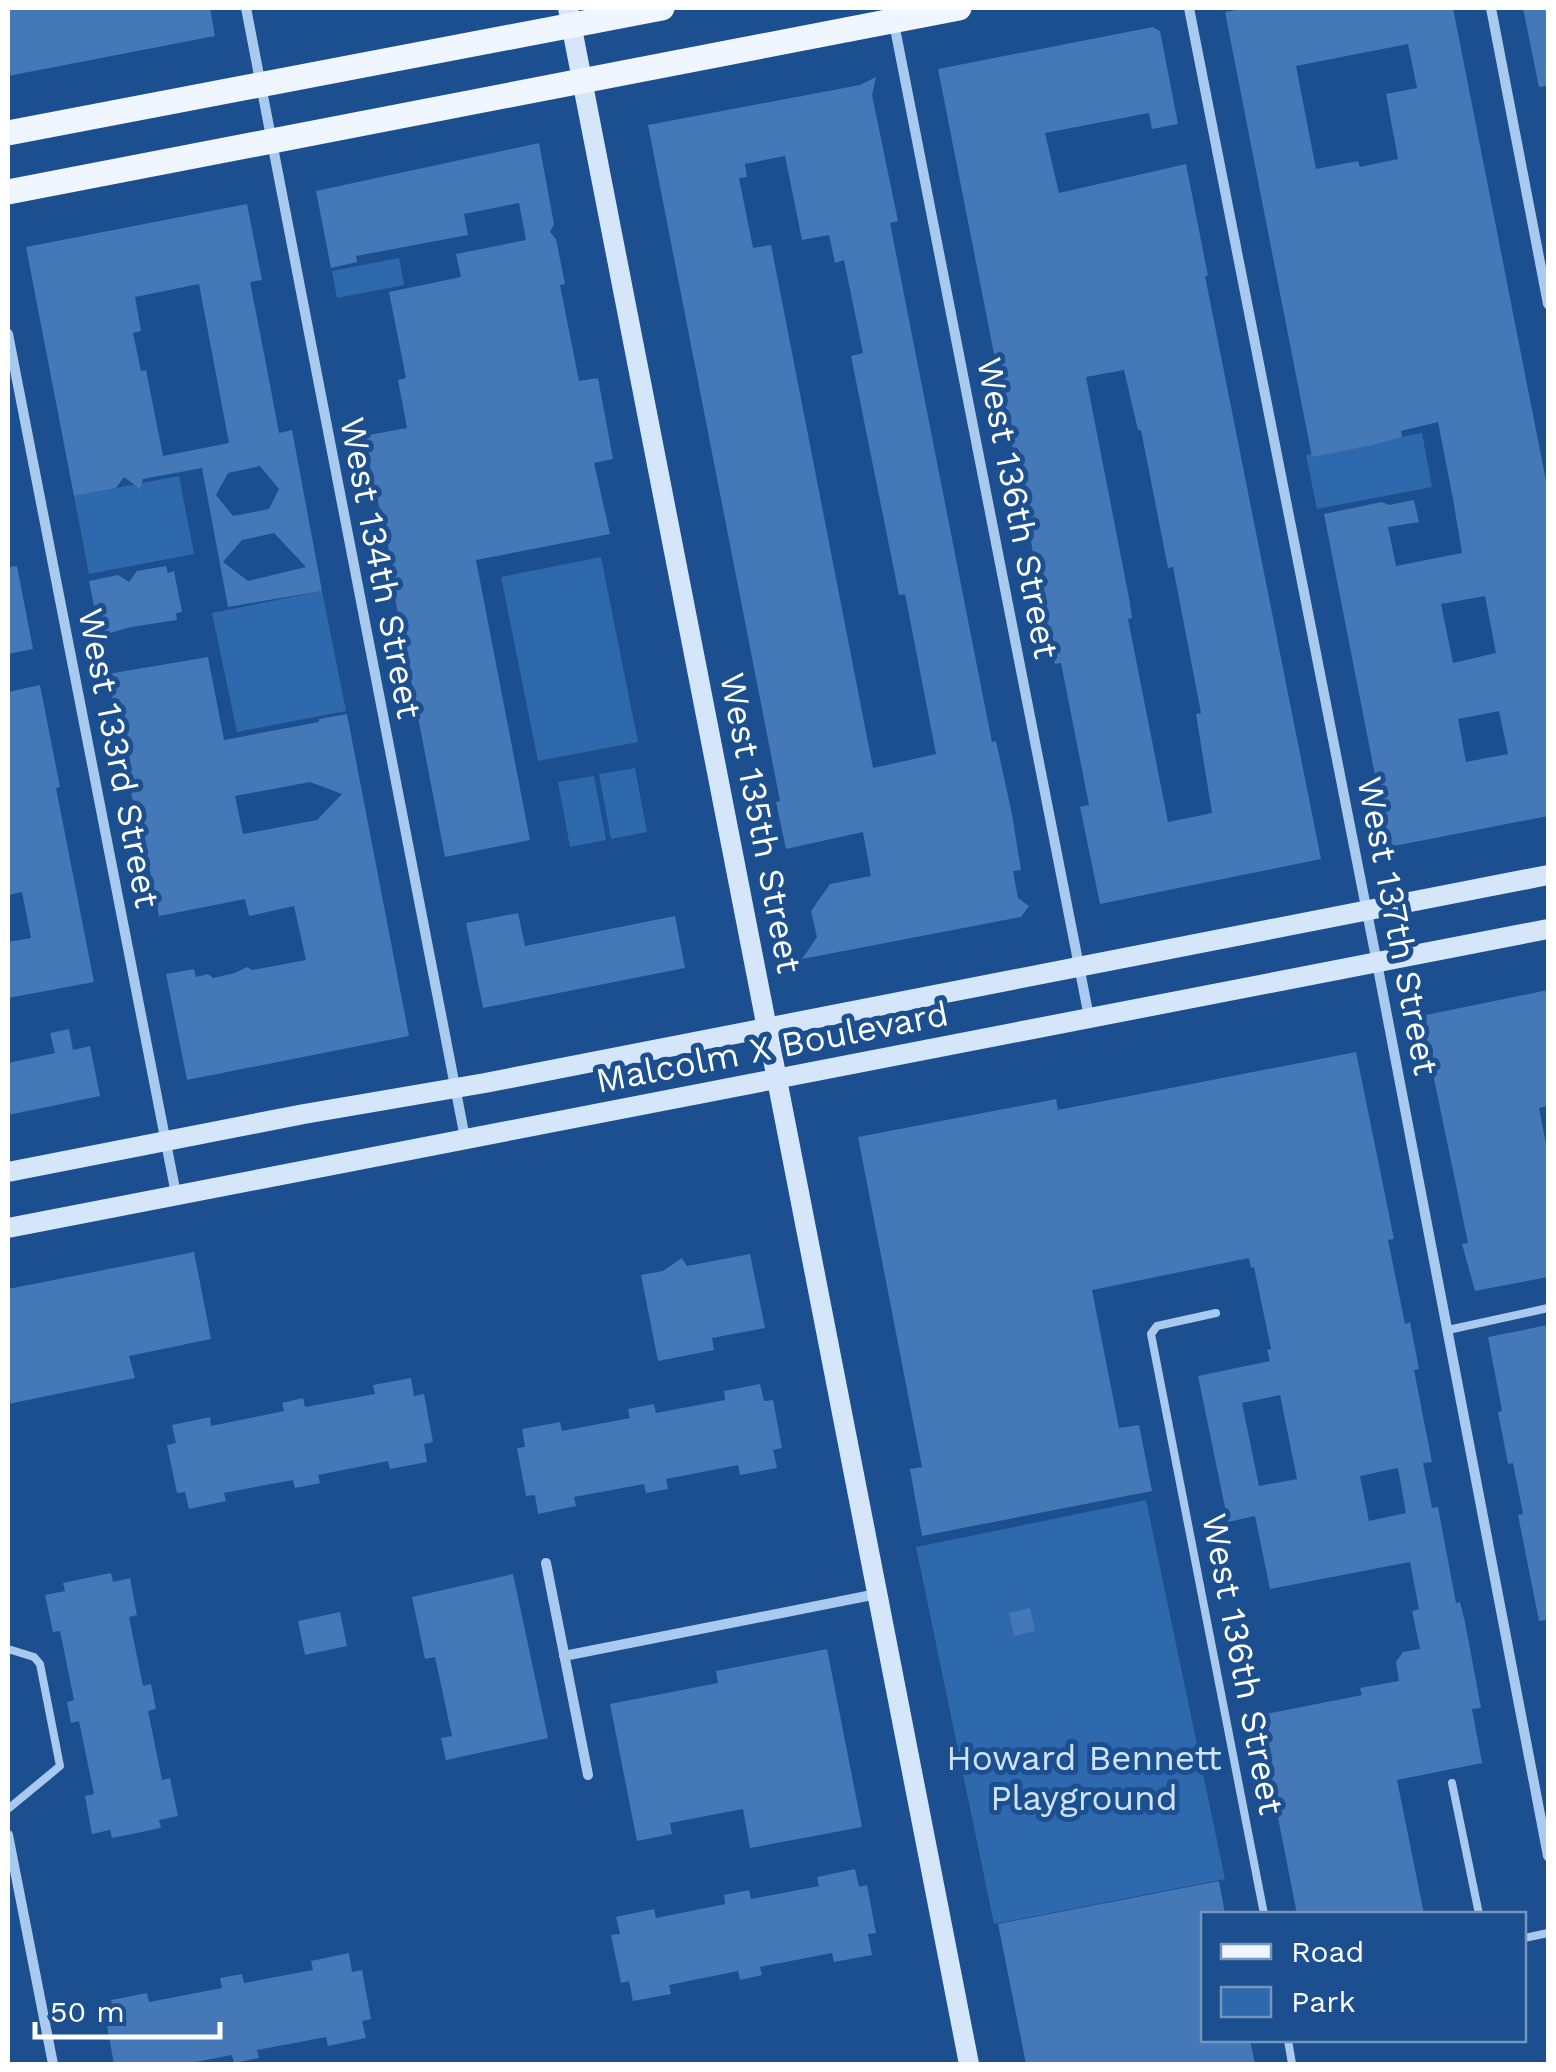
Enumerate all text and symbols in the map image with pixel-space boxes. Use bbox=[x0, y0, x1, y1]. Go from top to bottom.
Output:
street label: West 136th Street bbox=[968, 354, 1068, 662]
street label: West 134th Street bbox=[331, 414, 431, 723]
street label: West 133rd Street bbox=[69, 605, 169, 912]
street label: West 135th Street bbox=[711, 669, 811, 977]
street label: West 137th Street bbox=[1348, 773, 1448, 1079]
street label: Malcolm X Boulevard bbox=[592, 992, 952, 1102]
street label: West 136th Street bbox=[1193, 1510, 1293, 1818]
park label: Howard Bennett Playground bbox=[946, 1737, 1222, 1819]
legend bbox=[1201, 1912, 1526, 2042]
text: Road bbox=[1291, 1934, 1364, 1969]
scale bar bbox=[35, 1977, 220, 2039]
text: Park bbox=[1291, 1984, 1356, 2019]
text: 50 m bbox=[50, 1994, 125, 2029]

